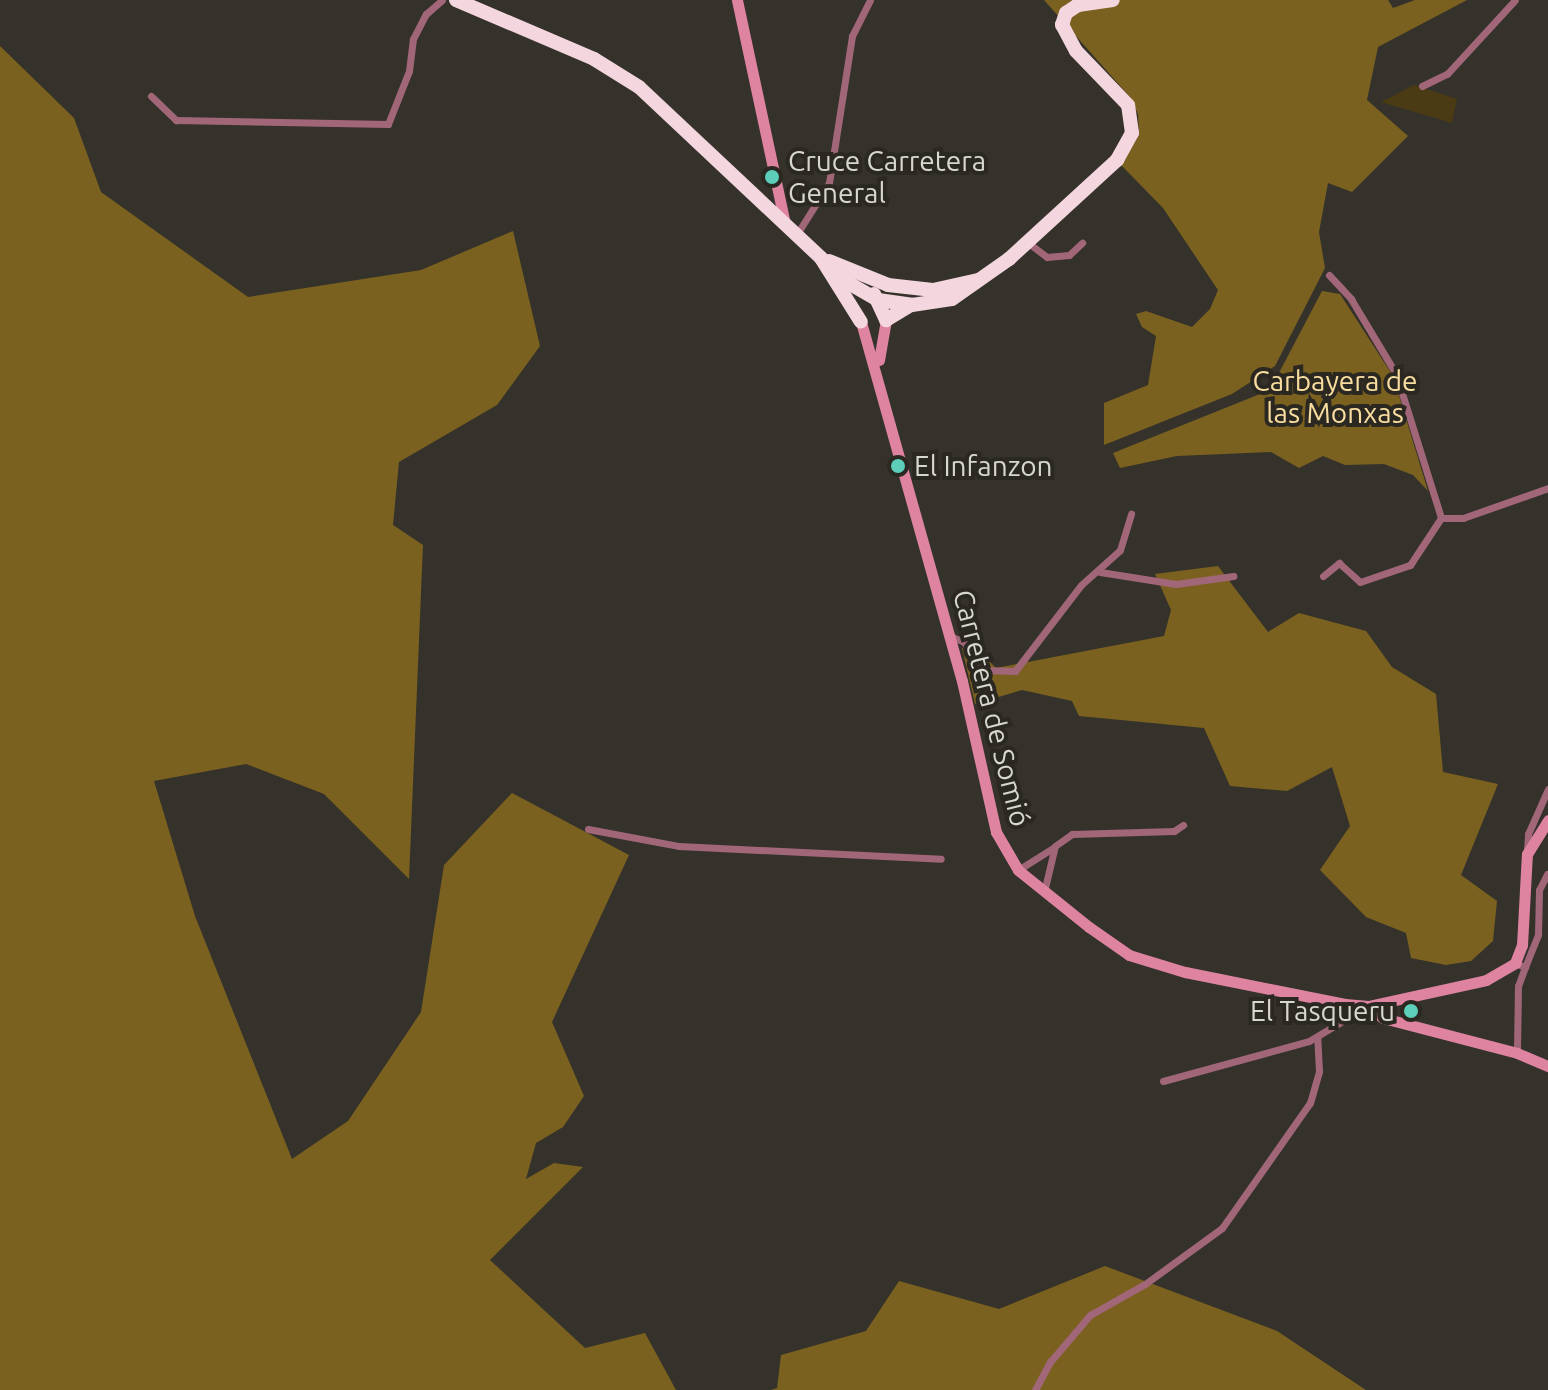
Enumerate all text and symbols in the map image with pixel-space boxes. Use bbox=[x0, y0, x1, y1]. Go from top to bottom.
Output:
place label: Cruce Carretera General bbox=[788, 144, 986, 210]
marker: Cruce Carretera General bbox=[763, 168, 781, 186]
park label: Carbayera de las Monxas bbox=[1252, 364, 1418, 430]
place label: El Infanzon bbox=[914, 449, 1053, 483]
marker: El Infanzon bbox=[889, 457, 907, 475]
street label: Carretera de Somió bbox=[946, 586, 1038, 830]
place label: El Tasqueru bbox=[1250, 994, 1395, 1028]
marker: El Tasqueru bbox=[1402, 1002, 1420, 1020]

